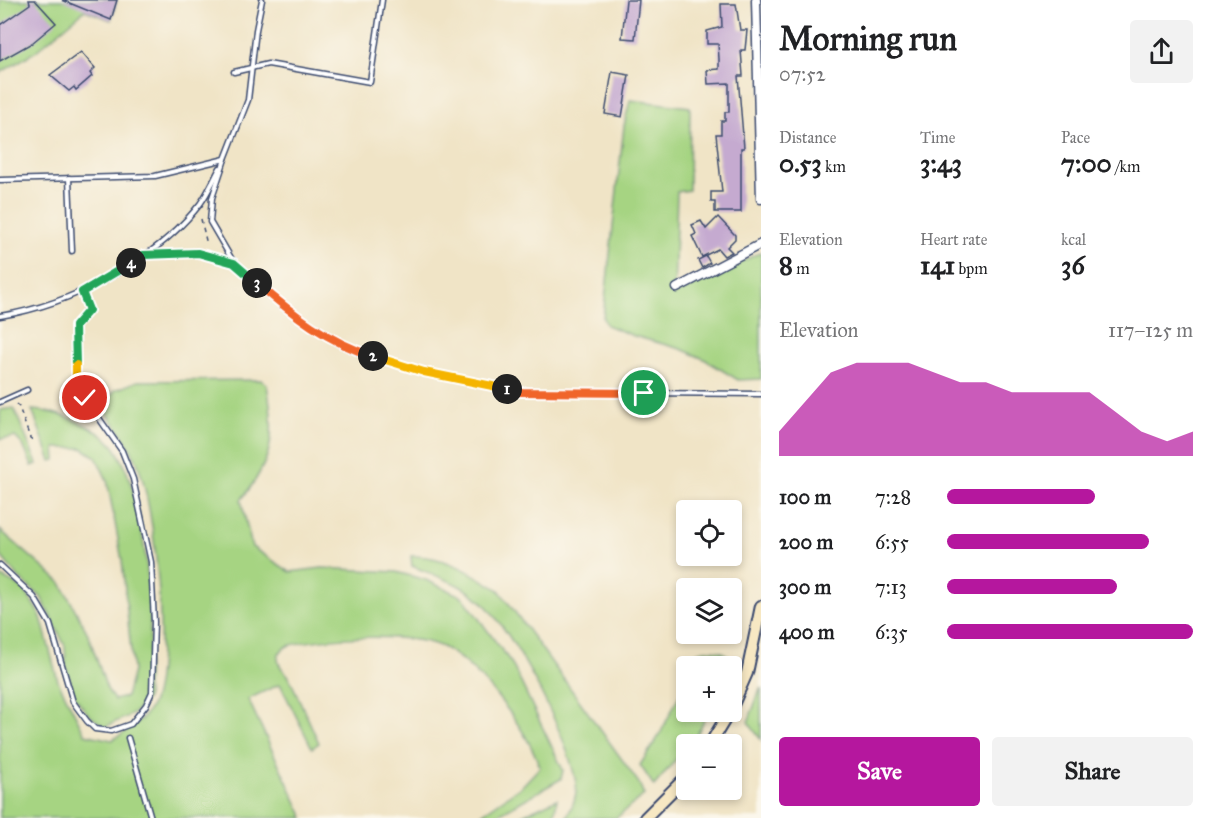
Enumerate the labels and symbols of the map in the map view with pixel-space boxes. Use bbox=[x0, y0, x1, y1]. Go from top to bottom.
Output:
pin: 4 bbox=[116, 248, 146, 278]
pin: 3 bbox=[242, 268, 272, 298]
pin: 2 bbox=[358, 341, 388, 371]
pin bbox=[618, 367, 669, 418]
pin bbox=[59, 372, 110, 423]
pin: 1 bbox=[492, 374, 522, 404]

